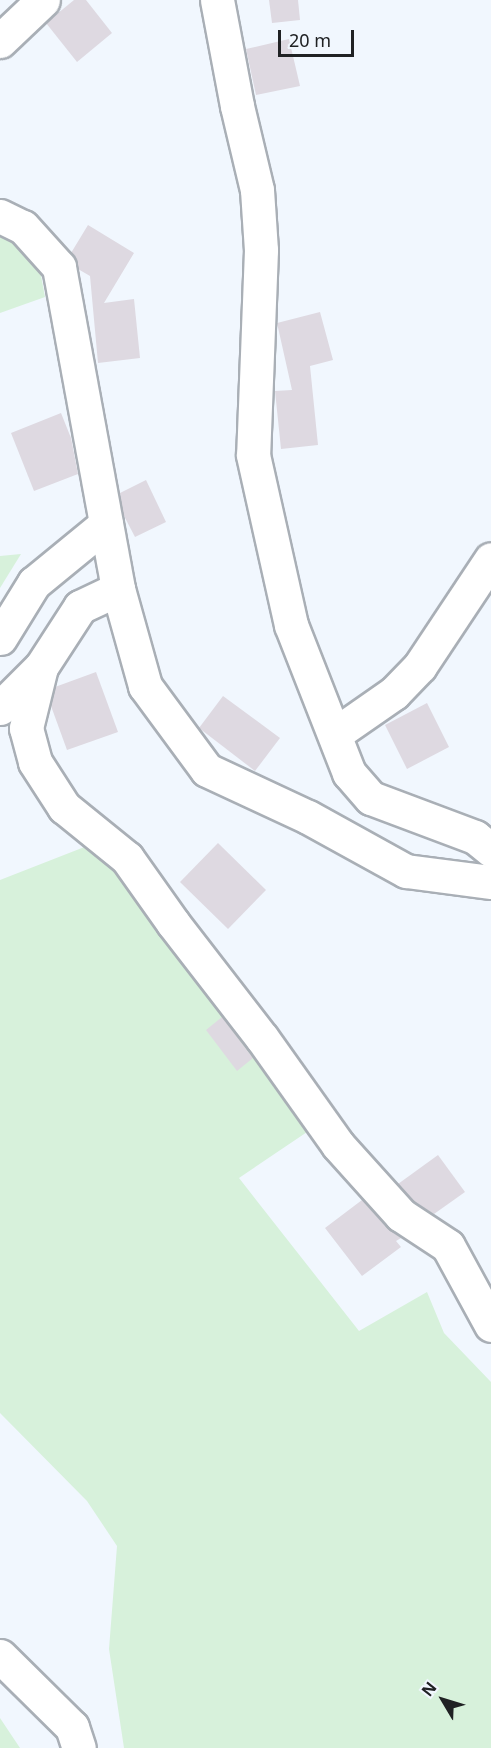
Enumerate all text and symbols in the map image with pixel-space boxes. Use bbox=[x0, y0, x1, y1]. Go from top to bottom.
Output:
scale bar bbox=[281, 18, 358, 56]
text: 20 m bbox=[289, 28, 331, 52]
north arrow bbox=[413, 1670, 473, 1730]
text: N bbox=[416, 1677, 441, 1701]

